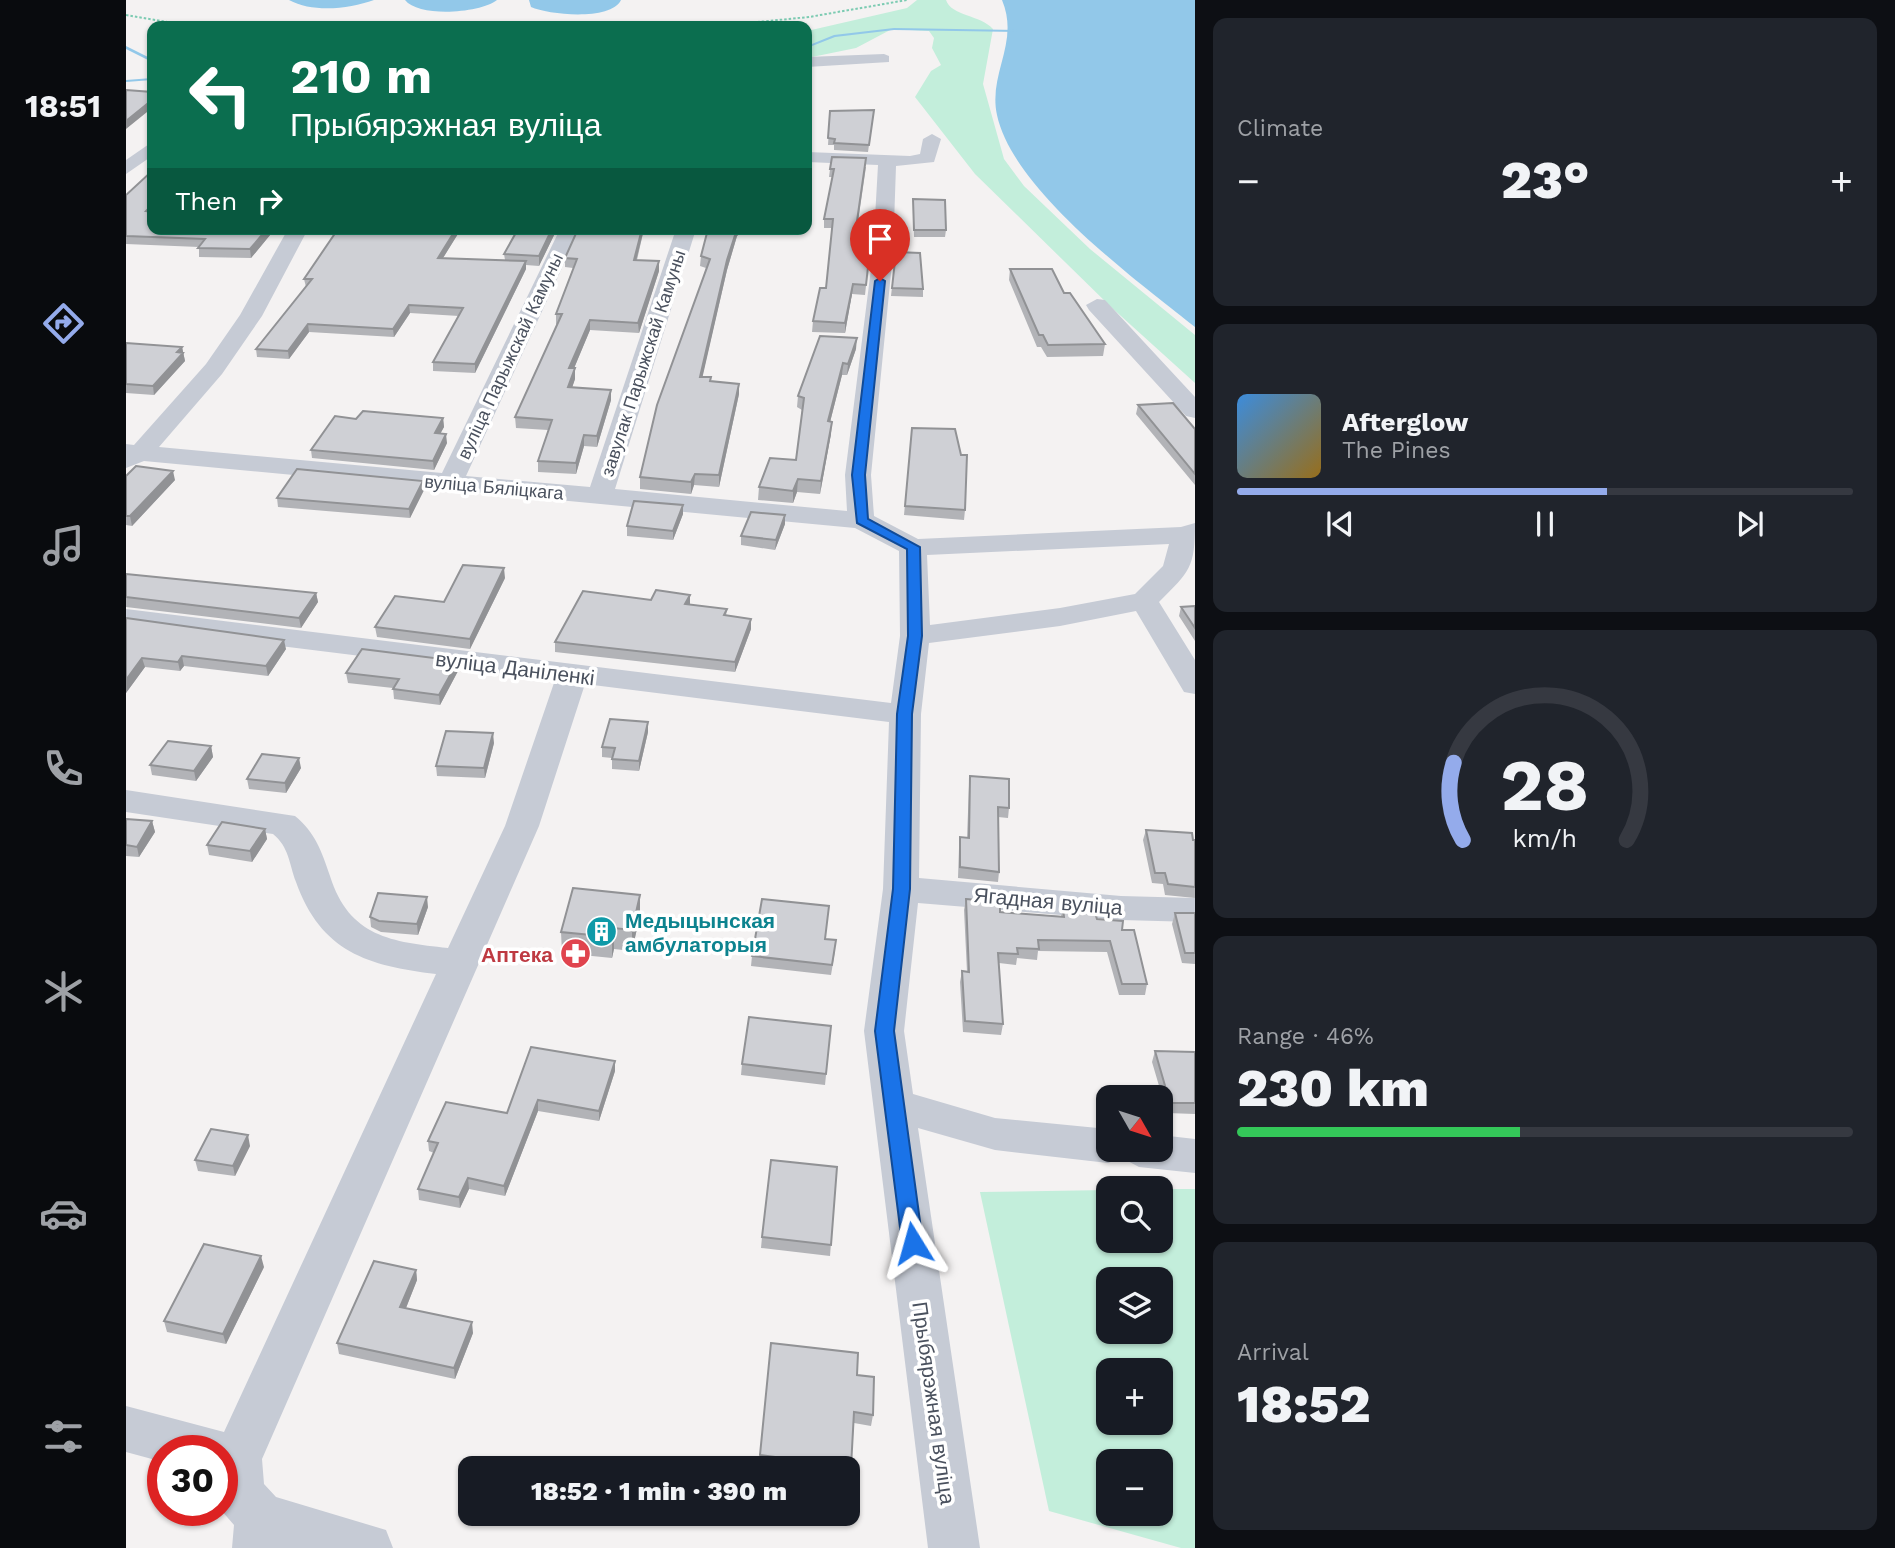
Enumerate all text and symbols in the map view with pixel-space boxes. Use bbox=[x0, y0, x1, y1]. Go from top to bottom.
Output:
text: 210 m bbox=[290, 47, 432, 105]
icon: left bbox=[175, 49, 266, 140]
text: 18:51 bbox=[25, 87, 101, 125]
text: Прыбярэжная вуліца bbox=[290, 106, 602, 144]
text: Climate bbox=[1237, 115, 1323, 142]
text: 23° bbox=[1501, 150, 1589, 211]
text: − bbox=[1237, 159, 1260, 203]
text: + bbox=[1830, 159, 1853, 203]
icon: right bbox=[251, 182, 289, 220]
text: Then bbox=[175, 186, 237, 216]
pin bbox=[850, 209, 910, 281]
icon: arrive bbox=[861, 220, 899, 258]
street label: завулак Парыжскай Камуны bbox=[596, 247, 690, 479]
street label: вуліца Парыжскай Камуны bbox=[453, 250, 567, 462]
icon: directions bbox=[39, 299, 88, 348]
text: Afterglow bbox=[1342, 407, 1468, 437]
text: The Pines bbox=[1342, 437, 1451, 464]
street label: вуліца Бяліцкага bbox=[424, 470, 565, 504]
icon: previous bbox=[1321, 505, 1359, 543]
icon: pause bbox=[1526, 505, 1564, 543]
icon: next bbox=[1731, 505, 1769, 543]
icon: music bbox=[39, 521, 88, 570]
street label: вуліца Даніленкі bbox=[434, 646, 596, 690]
text: 28 bbox=[1500, 742, 1590, 828]
icon: phone bbox=[39, 744, 88, 793]
text: km/h bbox=[1513, 824, 1577, 853]
street label: Ягадная вуліца bbox=[972, 882, 1124, 920]
place label: Медыцынская амбулаторыя bbox=[625, 908, 775, 957]
building icon: Медыцынская амбулаторыя bbox=[585, 915, 619, 949]
pharmacy icon: Аптека bbox=[559, 937, 593, 971]
place label: Аптека bbox=[481, 942, 553, 967]
icon: climate bbox=[39, 967, 88, 1016]
text: Range · 46% bbox=[1237, 1023, 1374, 1050]
text: 230 km bbox=[1237, 1058, 1429, 1119]
north arrow bbox=[1096, 1085, 1172, 1162]
map controls bbox=[1096, 1085, 1173, 1526]
button: search bbox=[1096, 1176, 1173, 1253]
icon: car bbox=[39, 1189, 88, 1238]
position arrow bbox=[876, 1206, 950, 1280]
button: layers bbox=[1096, 1267, 1173, 1344]
street label: Прыбярэжная вуліца bbox=[907, 1300, 961, 1506]
text: Arrival bbox=[1237, 1339, 1309, 1366]
button: + bbox=[1096, 1358, 1173, 1435]
text: 18:52 bbox=[1237, 1374, 1370, 1435]
icon: filters bbox=[39, 1412, 88, 1461]
speed limit sign: 30 bbox=[147, 1435, 238, 1526]
button: − bbox=[1096, 1449, 1173, 1526]
text: 18:52 · 1 min · 390 m bbox=[531, 1476, 787, 1506]

